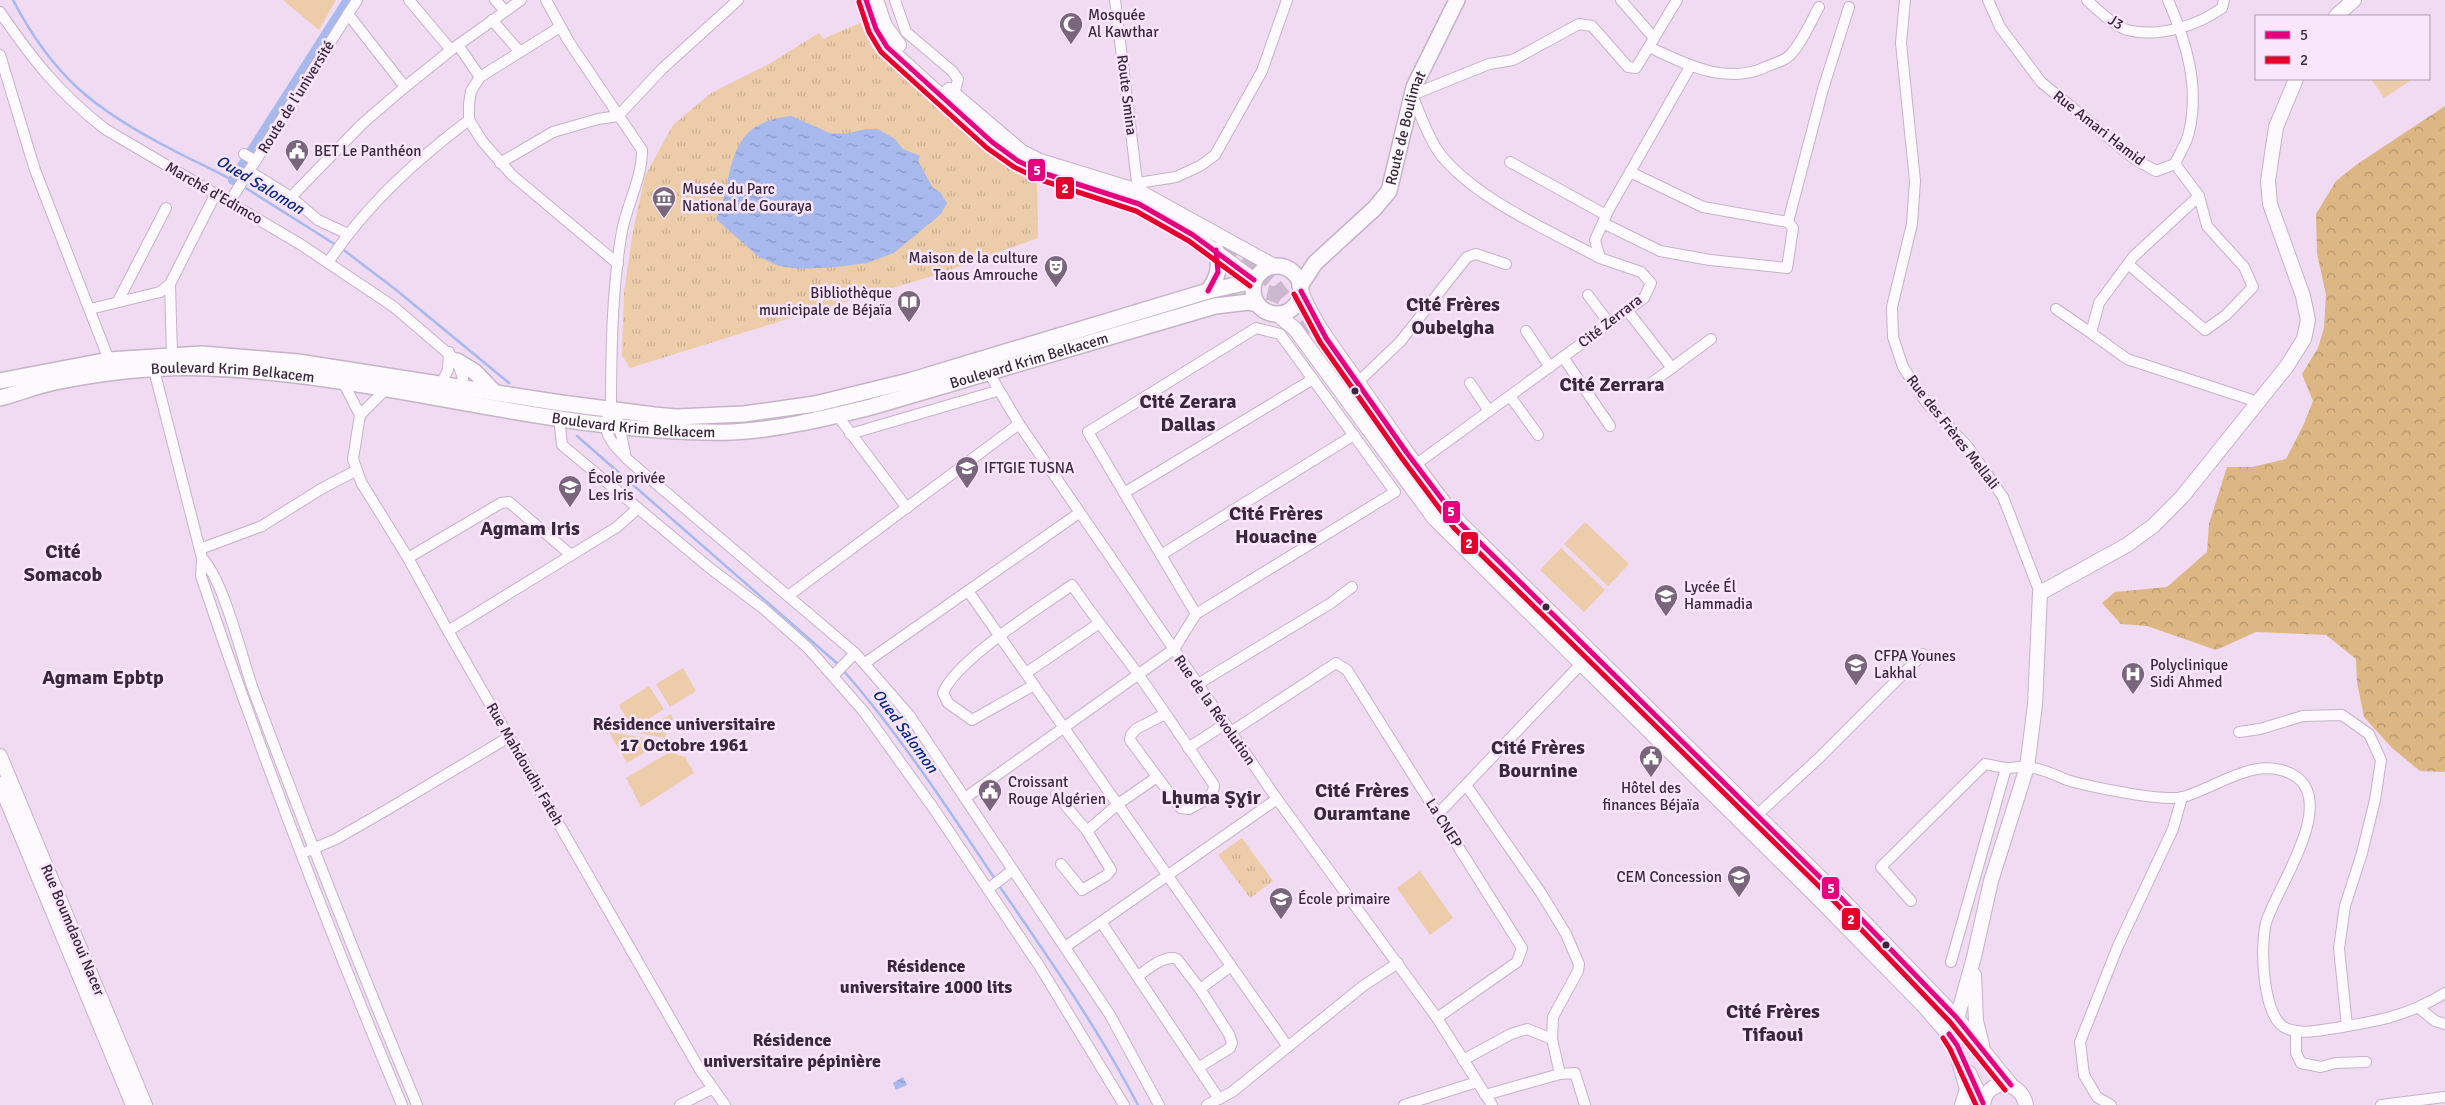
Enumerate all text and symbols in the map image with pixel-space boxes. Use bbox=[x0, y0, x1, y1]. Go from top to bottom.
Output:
place label: Mosquée Al Kawthar bbox=[1088, 6, 1159, 41]
street label: J3 bbox=[2105, 10, 2127, 34]
mosque icon: Mosquée Al Kawthar bbox=[1058, 11, 1084, 45]
legend bbox=[2255, 15, 2430, 80]
text: 5 bbox=[2300, 26, 2308, 44]
street label: Route de l'université bbox=[254, 37, 338, 157]
text: 2 bbox=[2300, 51, 2308, 69]
street label: Route Smina bbox=[1113, 54, 1141, 136]
street label: Route de Boulimat bbox=[1382, 68, 1430, 187]
street label: Rue Amari Hamid bbox=[2050, 87, 2148, 169]
public building icon: BET Le Panthéon bbox=[284, 138, 310, 172]
place label: BET Le Panthéon bbox=[314, 142, 421, 160]
water label: Oued Salomon bbox=[212, 151, 309, 220]
street label: Marché d'Edimco bbox=[162, 158, 266, 228]
line badge: 5 bbox=[1027, 158, 1046, 182]
text: 5 bbox=[1033, 162, 1041, 179]
line badge: 2 bbox=[1055, 176, 1075, 200]
place label: Musée du Parc National de Gouraya bbox=[682, 180, 812, 215]
text: 2 bbox=[1061, 180, 1069, 197]
museum icon: Musée du Parc National de Gouraya bbox=[651, 185, 677, 219]
place label: Maison de la culture Taous Amrouche bbox=[909, 249, 1038, 284]
theatre icon: Maison de la culture Taous Amrouche bbox=[1043, 254, 1069, 288]
place label: Bibliothèque municipale de Béjaïa bbox=[759, 284, 892, 319]
library icon: Bibliothèque municipale de Béjaïa bbox=[896, 289, 922, 323]
street label: Cité Zerrara bbox=[1574, 290, 1646, 352]
district label: Cité Frères Oubelgha bbox=[1406, 292, 1500, 340]
street label: Boulevard Krim Belkacem bbox=[948, 329, 1110, 392]
street label: Boulevard Krim Belkacem bbox=[150, 359, 316, 386]
street label: Rue des Frères Mellali bbox=[1903, 371, 2003, 493]
district label: Cité Zerrara bbox=[1560, 372, 1664, 397]
unlabelled marker bbox=[1350, 386, 1360, 396]
district label: Cité Zerara Dallas bbox=[1139, 389, 1237, 437]
street label: Boulevard Krim Belkacem bbox=[550, 409, 715, 441]
school or university icon: IFTGIE TUSNA bbox=[954, 455, 980, 489]
place label: IFTGIE TUSNA bbox=[984, 459, 1074, 477]
place label: École privée Les Iris bbox=[588, 468, 665, 504]
school or university icon: École privée Les Iris bbox=[557, 474, 583, 508]
line badge: 5 bbox=[1442, 500, 1461, 524]
district label: Cité Frères Houacine bbox=[1229, 501, 1323, 549]
text: 5 bbox=[1447, 503, 1455, 520]
district label: Agmam Iris bbox=[480, 516, 580, 541]
line badge: 2 bbox=[1460, 531, 1479, 555]
text: 2 bbox=[1465, 535, 1473, 552]
district label: Cité Somacob bbox=[24, 539, 102, 587]
place label: Lycée Él Hammadia bbox=[1684, 577, 1753, 613]
school or university icon: Lycée Él Hammadia bbox=[1653, 583, 1679, 617]
unlabelled marker bbox=[1541, 602, 1551, 612]
place label: CFPA Younes Lakhal bbox=[1874, 647, 1956, 682]
street label: Rue de la Révolution bbox=[1170, 652, 1260, 768]
school or university icon: CFPA Younes Lakhal bbox=[1843, 652, 1869, 686]
place label: Polyclinique Sidi Ahmed bbox=[2150, 656, 2228, 691]
hospital icon: Polyclinique Sidi Ahmed bbox=[2120, 661, 2146, 695]
district label: Agmam Epbtp bbox=[42, 665, 164, 690]
water label: Oued Salomon bbox=[868, 685, 943, 778]
street label: Rue Mahdoudhi Fateh bbox=[483, 700, 567, 828]
district label: Résidence universitaire 17 Octobre 1961 bbox=[592, 713, 776, 756]
district label: Cité Frères Bournine bbox=[1491, 735, 1585, 783]
public building icon: Hôtel des finances Béjaïa bbox=[1638, 744, 1664, 778]
place label: Croissant Rouge Algérien bbox=[1008, 773, 1106, 808]
public building icon: Croissant Rouge Algérien bbox=[977, 778, 1003, 812]
district label: Cité Frères Ouramtane bbox=[1313, 778, 1411, 826]
place label: Hôtel des finances Béjaïa bbox=[1602, 779, 1700, 814]
district label: Lḥuma Ṣɣir bbox=[1161, 785, 1261, 810]
street label: La CNEP bbox=[1422, 795, 1466, 851]
street label: Rue Boumdaoui Nacer bbox=[37, 861, 109, 999]
school or university icon: CEM Concession bbox=[1726, 864, 1752, 898]
place label: CEM Concession bbox=[1616, 868, 1722, 886]
line badge: 5 bbox=[1821, 876, 1840, 900]
text: 5 bbox=[1827, 880, 1835, 897]
school or university icon: École primaire bbox=[1268, 886, 1294, 920]
place label: École primaire bbox=[1298, 889, 1390, 908]
line badge: 2 bbox=[1841, 907, 1861, 931]
text: 2 bbox=[1847, 911, 1855, 928]
unlabelled marker bbox=[1881, 940, 1891, 950]
district label: Résidence universitaire 1000 lits bbox=[840, 955, 1012, 998]
district label: Cité Frères Tifaoui bbox=[1726, 999, 1820, 1047]
district label: Résidence universitaire pépinière bbox=[703, 1029, 881, 1072]

